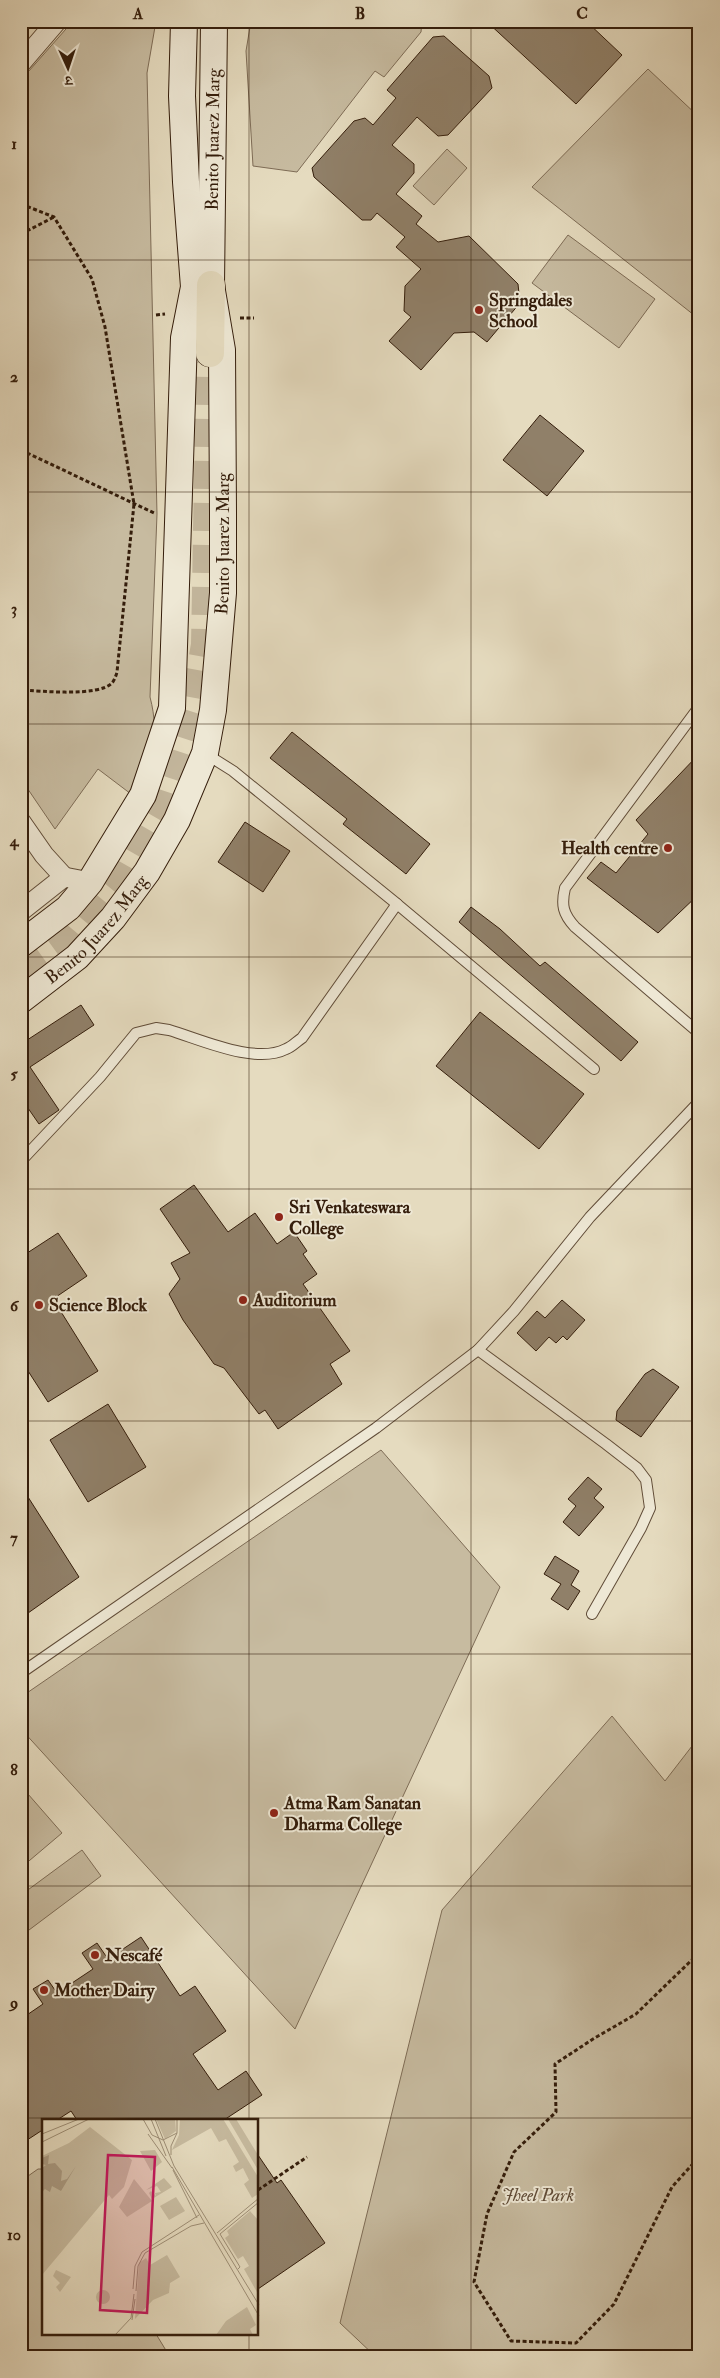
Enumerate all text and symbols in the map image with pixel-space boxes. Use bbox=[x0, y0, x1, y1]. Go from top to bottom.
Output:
text: A bbox=[132, 4, 144, 24]
text: B bbox=[355, 4, 365, 24]
text: C bbox=[576, 4, 588, 24]
north arrow bbox=[42, 42, 92, 92]
street label: Benito Juarez Marg bbox=[201, 67, 225, 211]
text: उ bbox=[64, 72, 74, 89]
text: 1 bbox=[11, 134, 17, 154]
place label: Springdales School bbox=[489, 289, 572, 333]
marker: Springdales School bbox=[473, 304, 485, 316]
text: 2 bbox=[10, 367, 18, 387]
street label: Benito Juarez Marg bbox=[210, 471, 235, 616]
text: 3 bbox=[11, 599, 17, 619]
text: 4 bbox=[9, 831, 20, 851]
place label: Health centre bbox=[561, 837, 658, 860]
marker: Health centre bbox=[662, 842, 674, 854]
street label: Benito Juarez Marg bbox=[40, 869, 154, 989]
text: 5 bbox=[10, 1064, 18, 1084]
place label: Sri Venkateswara College bbox=[289, 1196, 411, 1240]
marker: Sri Venkateswara College bbox=[273, 1211, 285, 1223]
place label: Auditorium bbox=[252, 1289, 337, 1312]
place label: Science Block bbox=[49, 1294, 147, 1317]
marker: Auditorium bbox=[237, 1294, 249, 1306]
text: 6 bbox=[10, 1296, 20, 1316]
marker: Science Block bbox=[33, 1299, 45, 1311]
text: 7 bbox=[10, 1528, 18, 1548]
text: 8 bbox=[10, 1760, 18, 1780]
place label: Atma Ram Sanatan Dharma College bbox=[283, 1792, 422, 1836]
marker: Atma Ram Sanatan Dharma College bbox=[268, 1807, 280, 1819]
place label: Nescafé bbox=[104, 1944, 163, 1967]
marker: Nescafé bbox=[89, 1949, 101, 1961]
place label: Mother Dairy bbox=[53, 1979, 156, 2002]
marker: Mother Dairy bbox=[38, 1984, 50, 1996]
text: 9 bbox=[8, 1993, 18, 2013]
inset map bbox=[42, 2119, 259, 2336]
park label: Jheel Park bbox=[502, 2184, 574, 2207]
text: 10 bbox=[7, 2225, 21, 2245]

